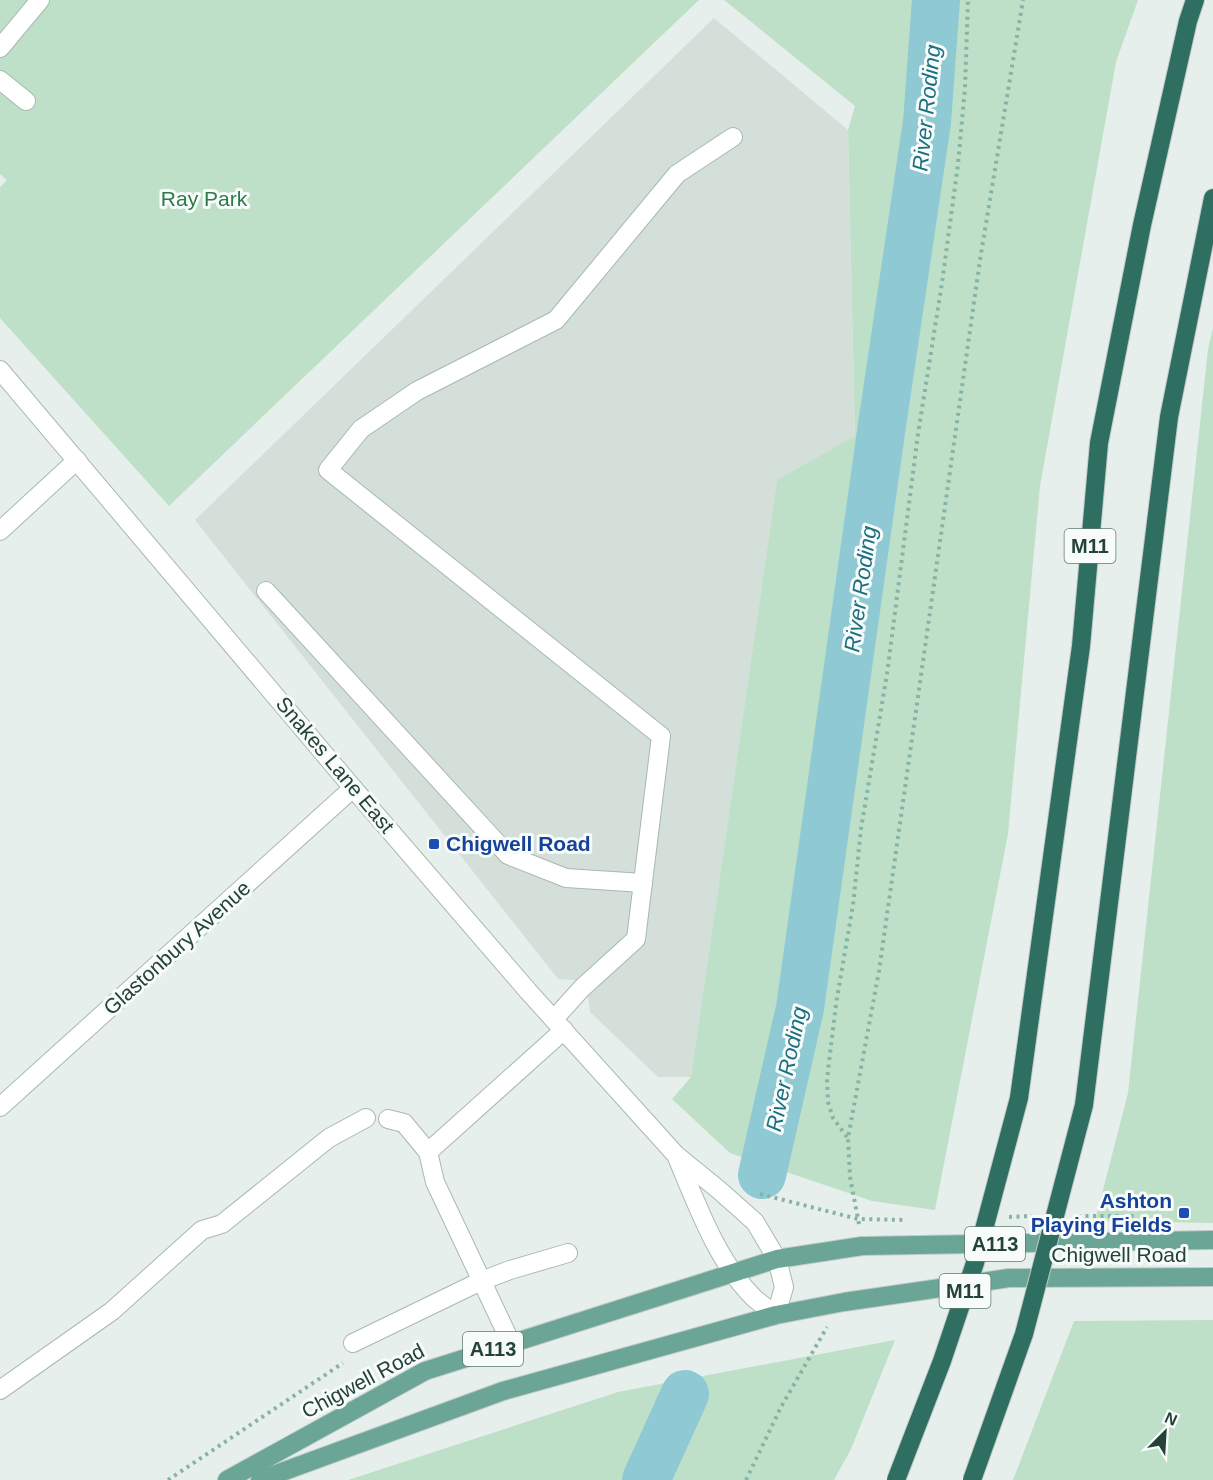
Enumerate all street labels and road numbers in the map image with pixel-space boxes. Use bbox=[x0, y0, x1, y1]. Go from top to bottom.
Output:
road number: M11 bbox=[1064, 529, 1116, 563]
street label: Snakes Lane East bbox=[272, 692, 399, 837]
street label: Glastonbury Avenue bbox=[99, 876, 254, 1019]
road number: A113 bbox=[965, 1227, 1025, 1261]
street label: Chigwell Road bbox=[1051, 1243, 1187, 1266]
road number: M11 bbox=[940, 1274, 990, 1308]
road number: A113 bbox=[463, 1332, 523, 1366]
street label: Chigwell Road bbox=[298, 1339, 428, 1422]

